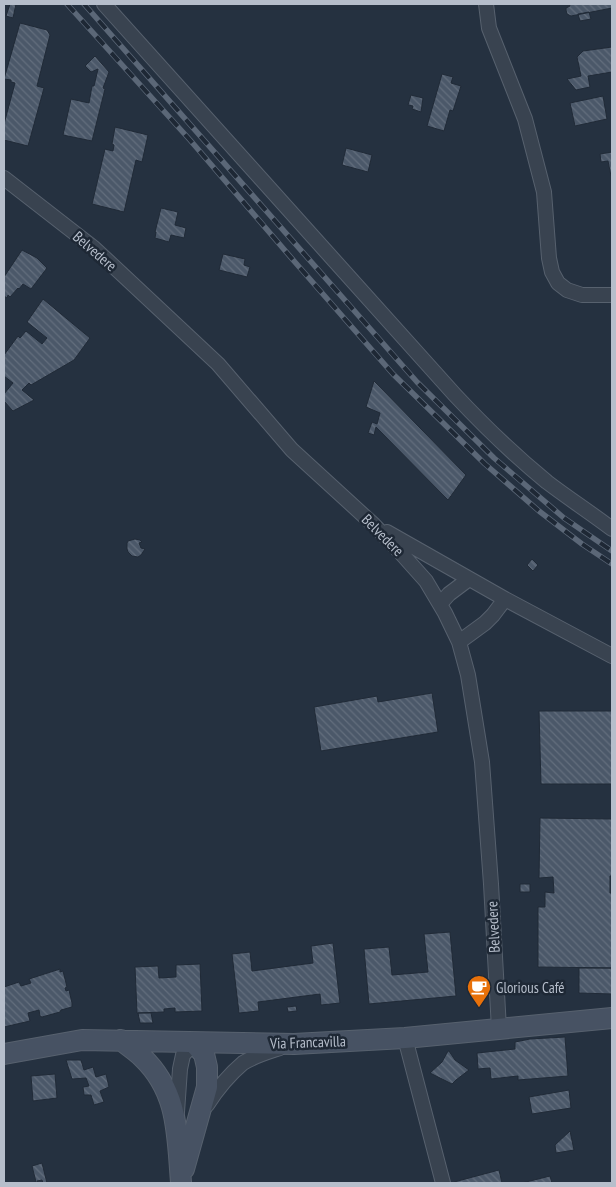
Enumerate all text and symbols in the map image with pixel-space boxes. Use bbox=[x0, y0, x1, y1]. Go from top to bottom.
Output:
street label: Belvedere bbox=[69, 227, 121, 275]
street label: Belvedere bbox=[358, 510, 408, 560]
street label: Belvedere bbox=[482, 901, 504, 953]
cafe icon: Glorious Café bbox=[466, 974, 492, 1008]
place label: Glorious Café bbox=[496, 978, 565, 997]
street label: Via Francavilla bbox=[269, 1031, 346, 1053]

